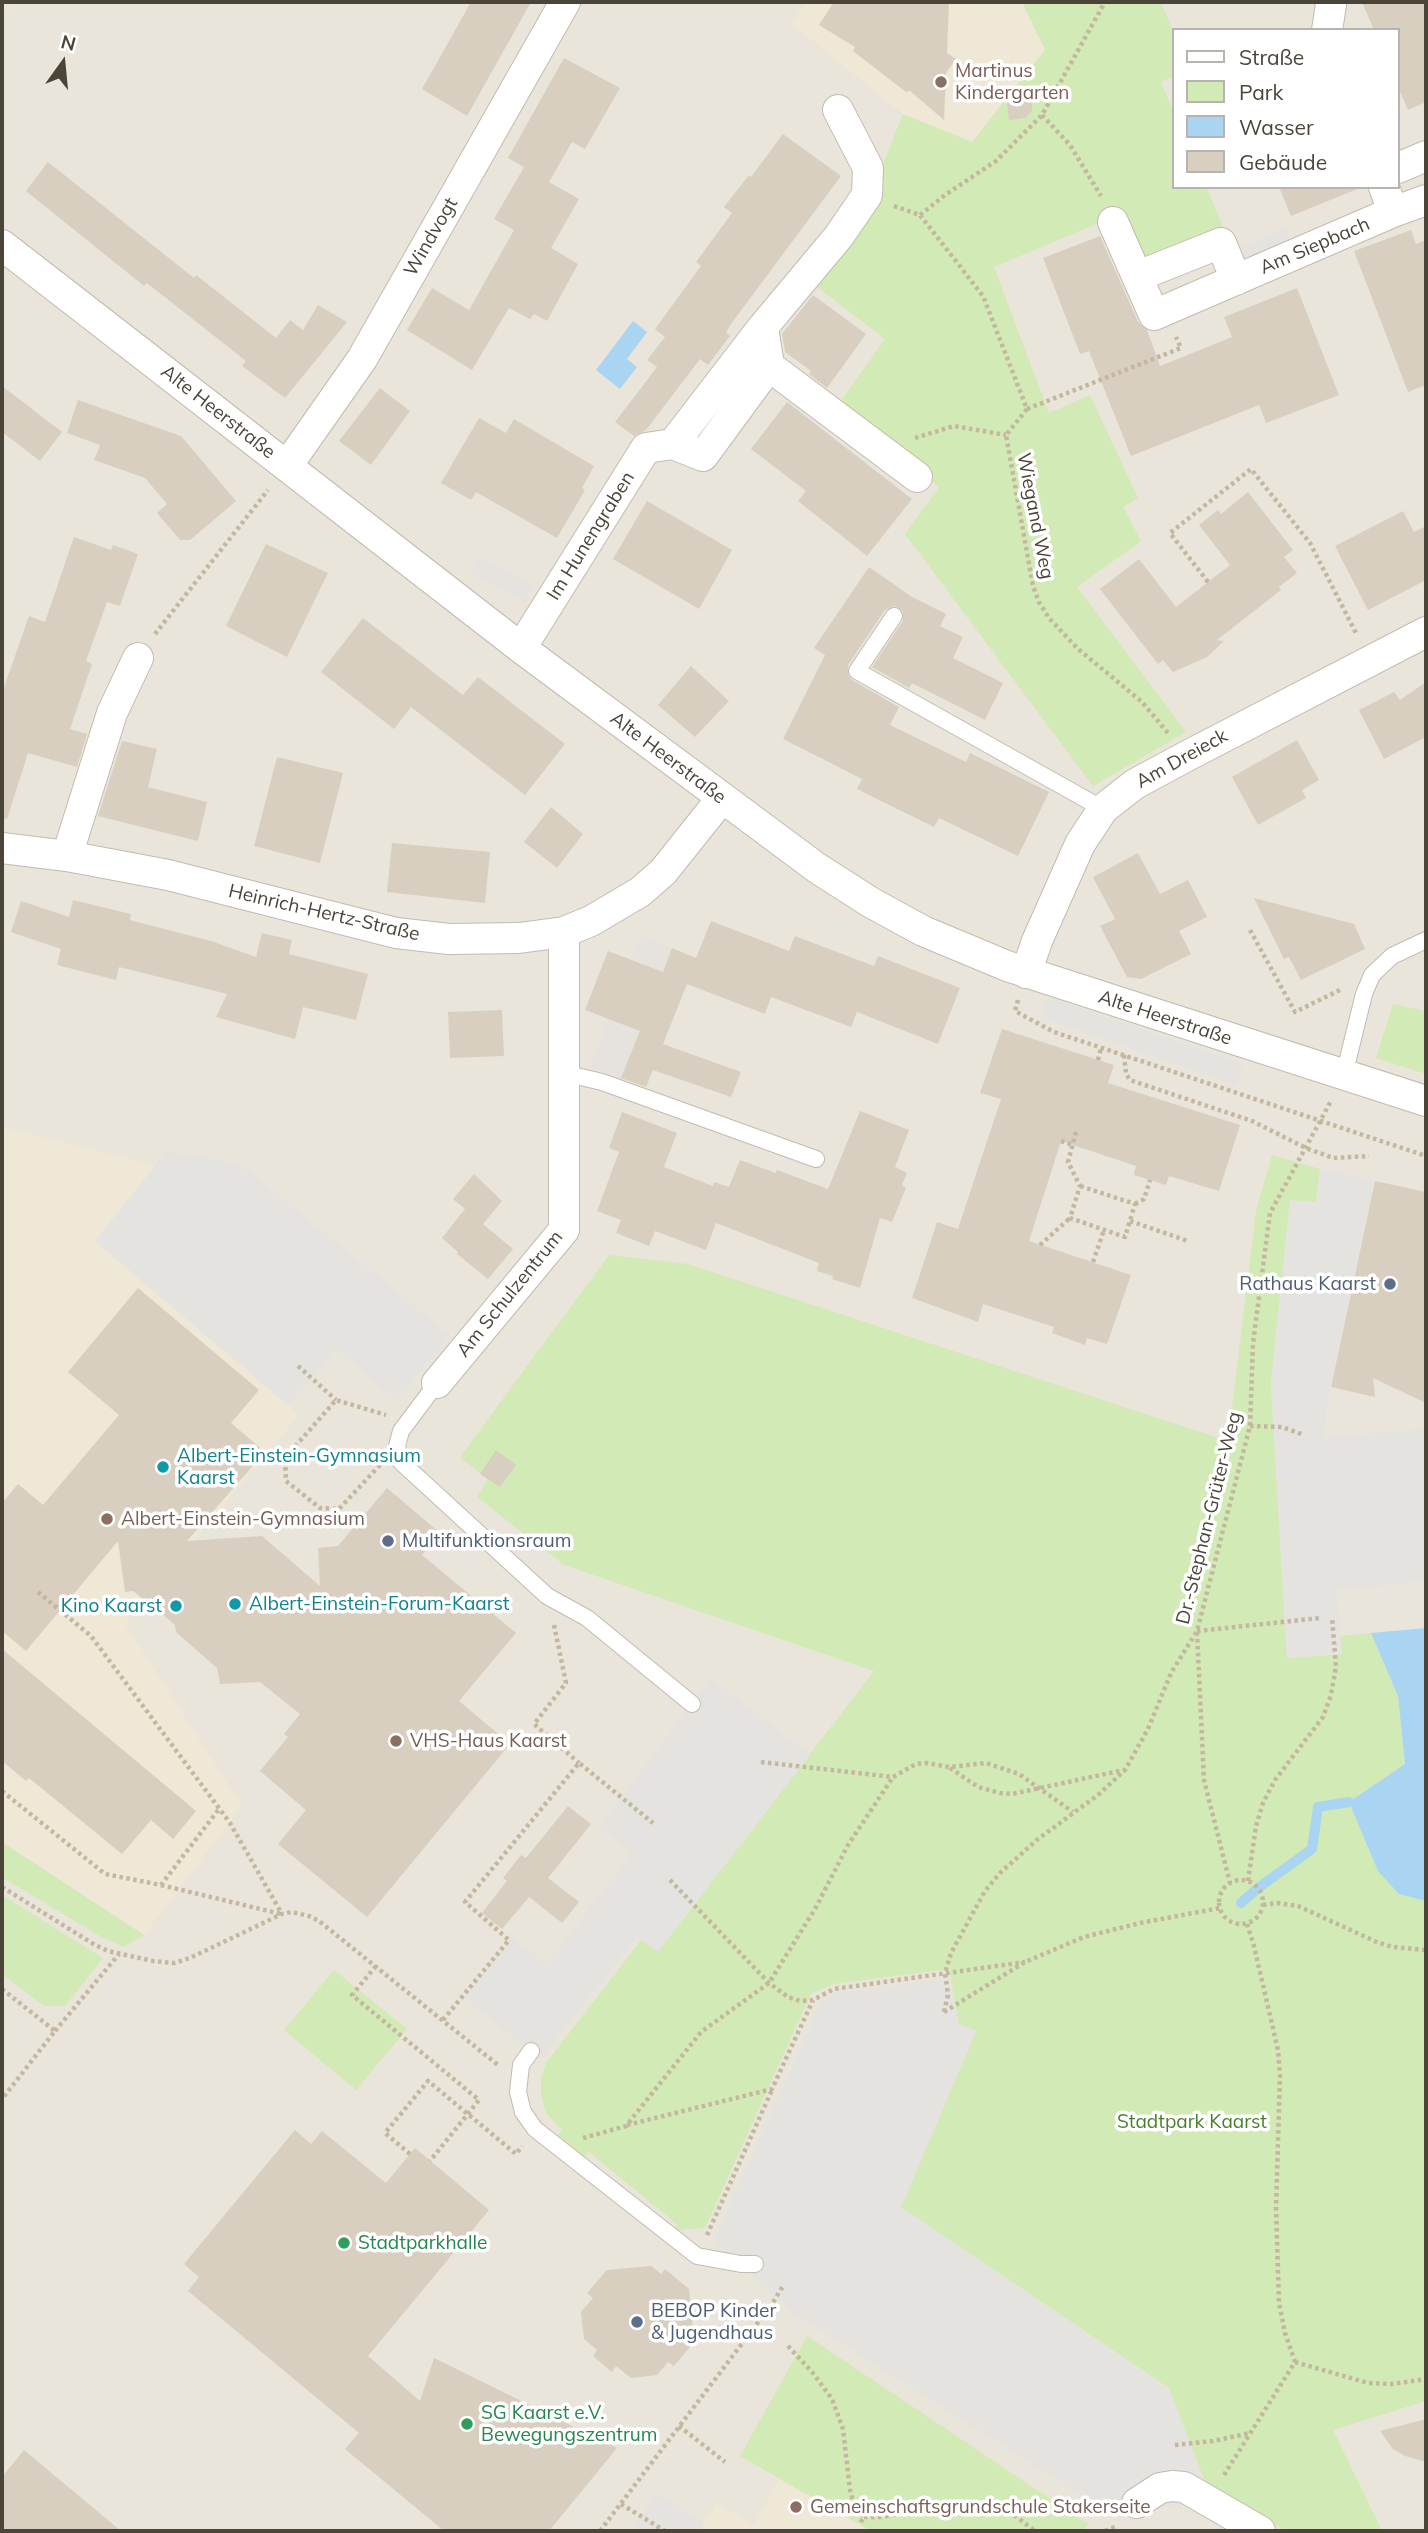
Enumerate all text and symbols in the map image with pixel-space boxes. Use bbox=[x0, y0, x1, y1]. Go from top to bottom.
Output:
north arrow bbox=[28, 28, 98, 98]
legend bbox=[1172, 28, 1400, 189]
text: N bbox=[58, 29, 78, 56]
text: Straße bbox=[1239, 44, 1304, 70]
place label: Martinus Kindergarten bbox=[955, 60, 1069, 104]
marker: Martinus Kindergarten bbox=[933, 74, 949, 90]
text: Park bbox=[1239, 79, 1283, 105]
text: Wasser bbox=[1239, 114, 1314, 140]
text: Gebäude bbox=[1239, 149, 1327, 175]
street label: Windvogt bbox=[399, 194, 463, 280]
street label: Am Siepbach bbox=[1257, 213, 1373, 279]
street label: Alte Heerstraße bbox=[156, 360, 280, 464]
street label: Wiegand Weg bbox=[1012, 451, 1058, 581]
street label: Im Hunengraben bbox=[542, 468, 640, 604]
street label: Alte Heerstraße bbox=[606, 707, 730, 809]
street label: Am Dreieck bbox=[1132, 725, 1232, 793]
street label: Heinrich-Hertz-Straße bbox=[226, 880, 422, 946]
street label: Alte Heerstraße bbox=[1095, 986, 1235, 1050]
street label: Am Schulzentrum bbox=[452, 1226, 568, 1362]
place label: Rathaus Kaarst bbox=[1239, 1273, 1376, 1295]
marker: Rathaus Kaarst bbox=[1382, 1276, 1398, 1292]
street label: Dr.-Stephan-Grüter-Weg bbox=[1172, 1409, 1246, 1627]
place label: Albert-Einstein-Gymnasium Kaarst bbox=[177, 1445, 421, 1489]
marker: Albert-Einstein-Gymnasium Kaarst bbox=[155, 1459, 171, 1475]
place label: Albert-Einstein-Gymnasium bbox=[121, 1508, 365, 1530]
marker: Albert-Einstein-Gymnasium bbox=[99, 1511, 115, 1527]
place label: Multifunktionsraum bbox=[402, 1530, 571, 1552]
marker: Multifunktionsraum bbox=[380, 1533, 396, 1549]
place label: Albert-Einstein-Forum-Kaarst bbox=[249, 1593, 510, 1615]
place label: Kino Kaarst bbox=[61, 1595, 162, 1617]
marker: Albert-Einstein-Forum-Kaarst bbox=[227, 1596, 243, 1612]
marker: Kino Kaarst bbox=[168, 1598, 184, 1614]
place label: VHS-Haus Kaarst bbox=[410, 1730, 567, 1752]
marker: VHS-Haus Kaarst bbox=[388, 1733, 404, 1749]
park label: Stadtpark Kaarst bbox=[1117, 2111, 1267, 2133]
place label: Stadtparkhalle bbox=[358, 2232, 487, 2254]
marker: Stadtparkhalle bbox=[336, 2235, 352, 2251]
place label: BEBOP Kinder & Jugendhaus bbox=[651, 2300, 776, 2344]
marker: BEBOP Kinder & Jugendhaus bbox=[629, 2314, 645, 2330]
place label: SG Kaarst e.V. Bewegungszentrum bbox=[481, 2402, 658, 2446]
marker: SG Kaarst e.V. Bewegungszentrum bbox=[459, 2416, 475, 2432]
place label: Gemeinschaftsgrundschule Stakerseite bbox=[810, 2496, 1151, 2518]
marker: Gemeinschaftsgrundschule Stakerseite bbox=[788, 2499, 804, 2515]

